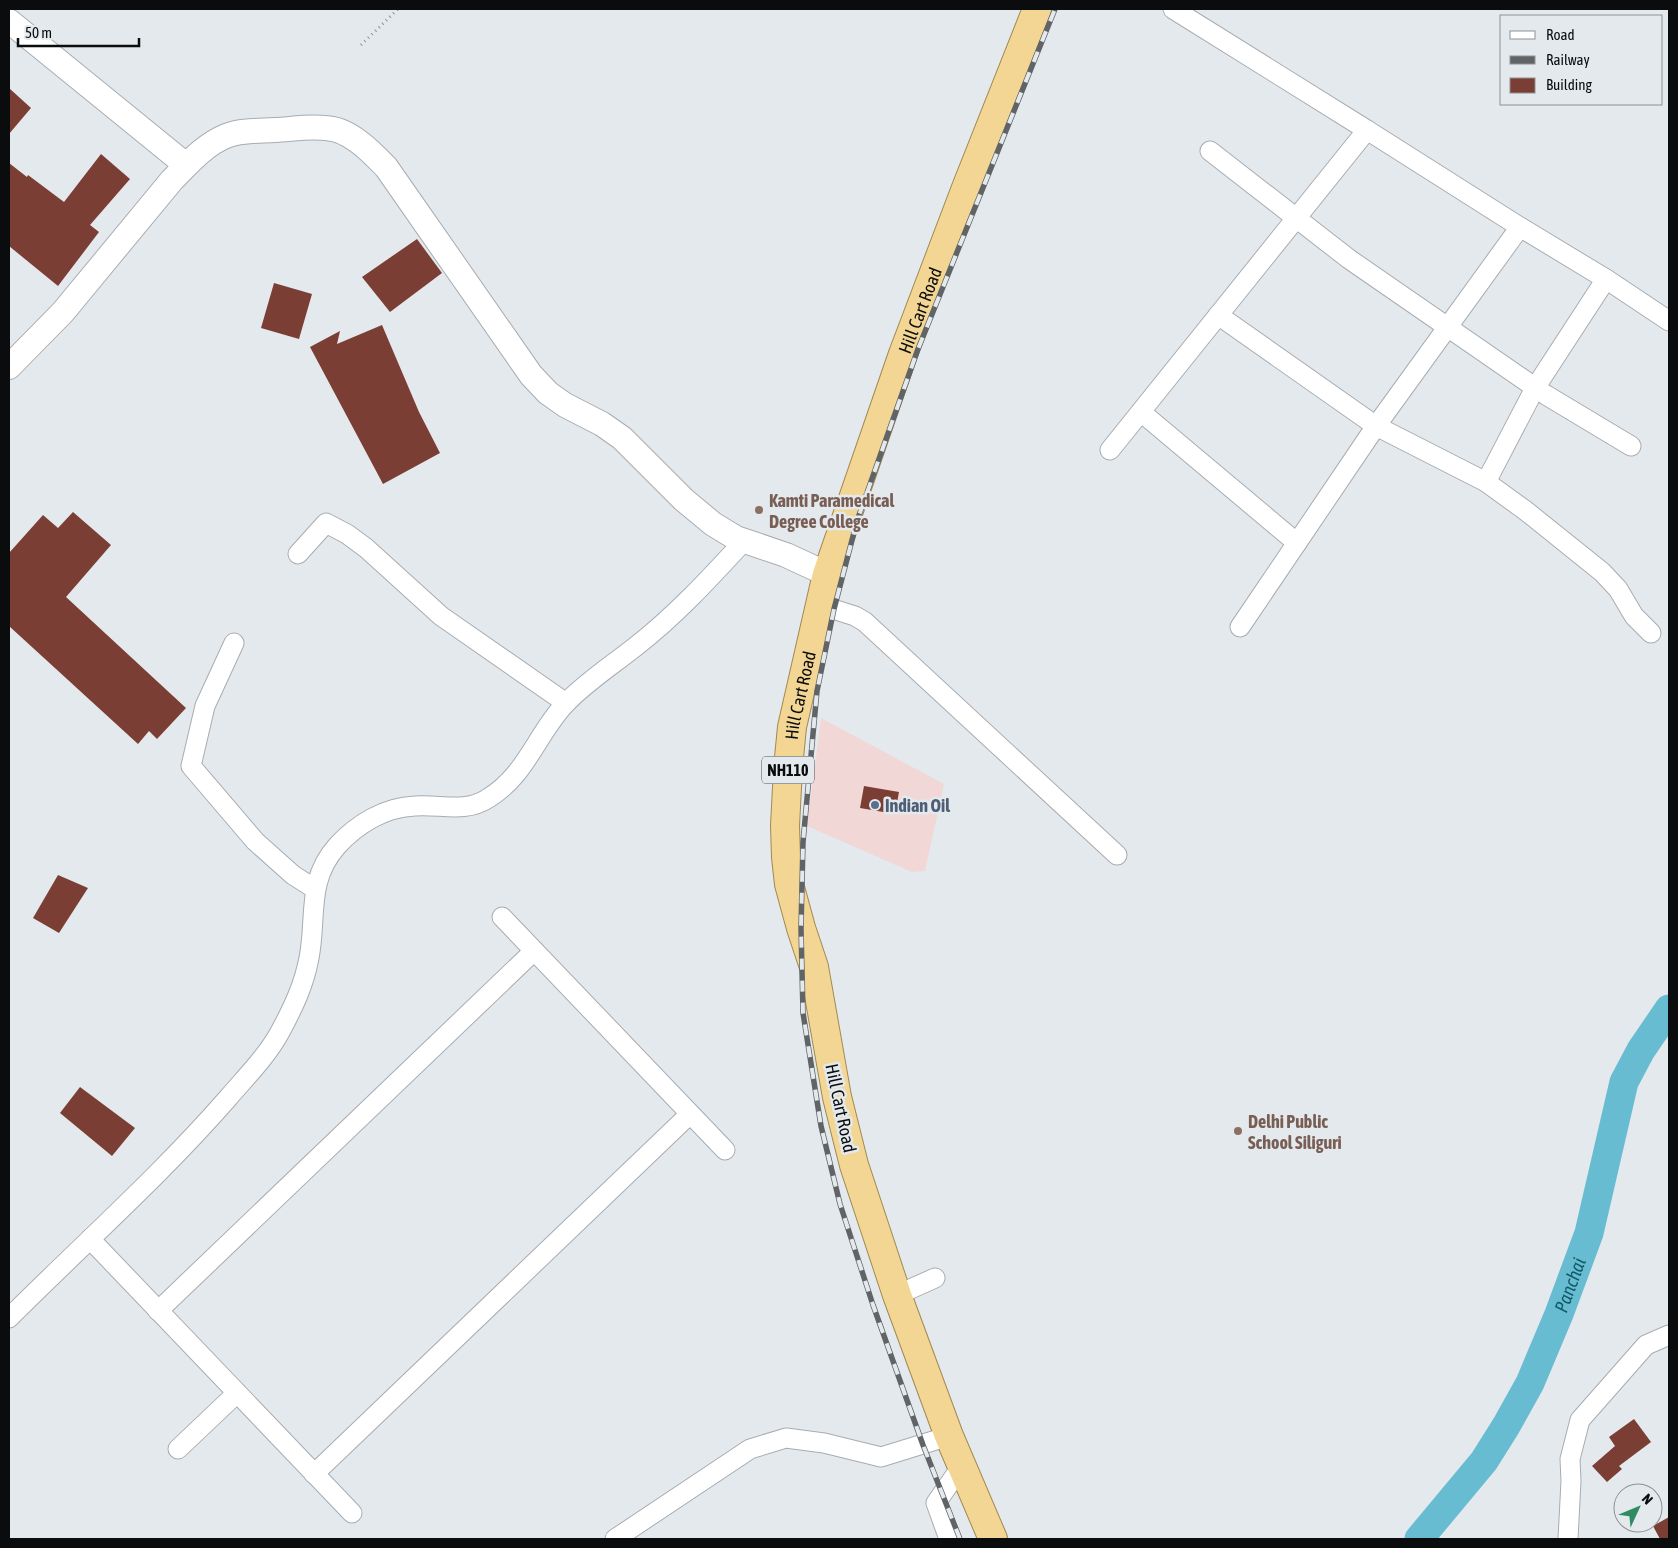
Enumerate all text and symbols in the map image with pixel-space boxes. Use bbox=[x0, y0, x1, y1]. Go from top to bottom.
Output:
scale bar bbox=[18, 15, 139, 47]
legend bbox=[1500, 15, 1663, 105]
text: 50 m bbox=[25, 24, 52, 41]
text: Road bbox=[1546, 26, 1575, 43]
text: Railway bbox=[1546, 51, 1590, 68]
text: Building bbox=[1546, 76, 1592, 93]
street label: Hill Cart Road bbox=[894, 264, 945, 356]
place label: Kamti Paramedical Degree College bbox=[769, 490, 894, 532]
marker: Kamti Paramedical Degree College bbox=[753, 504, 765, 516]
street label: Hill Cart Road bbox=[780, 649, 820, 741]
road number: NH110 bbox=[762, 756, 814, 784]
place label: Indian Oil bbox=[885, 795, 950, 816]
marker: Indian Oil bbox=[869, 799, 881, 811]
street label: Hill Cart Road bbox=[821, 1062, 861, 1154]
place label: Delhi Public School Siliguri bbox=[1248, 1111, 1342, 1153]
marker: Delhi Public School Siliguri bbox=[1232, 1125, 1244, 1137]
water label: Panchai bbox=[1550, 1255, 1590, 1315]
north arrow bbox=[1613, 1483, 1663, 1533]
text: N bbox=[1639, 1490, 1656, 1507]

